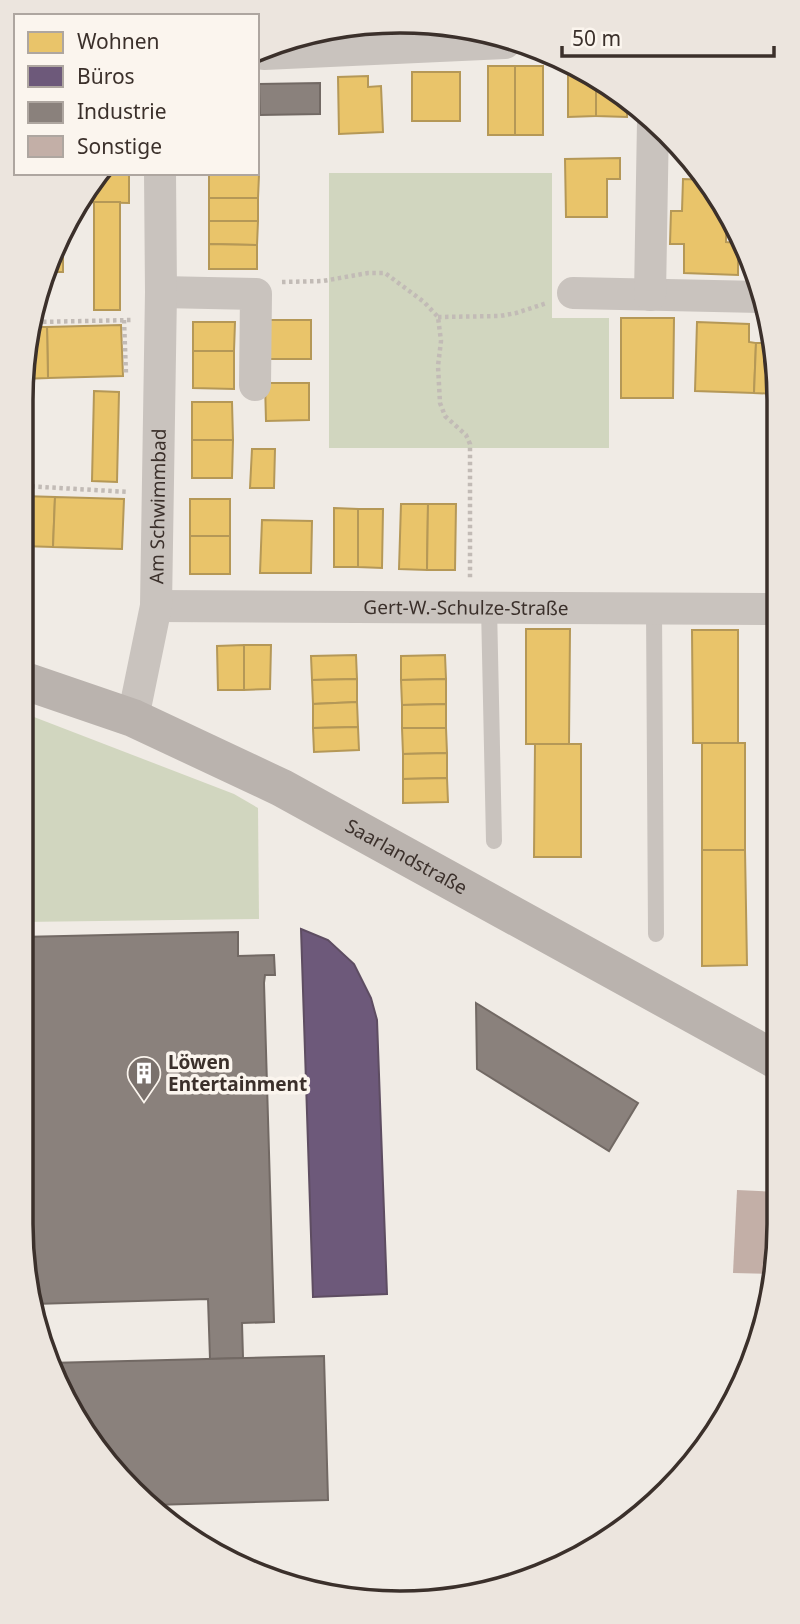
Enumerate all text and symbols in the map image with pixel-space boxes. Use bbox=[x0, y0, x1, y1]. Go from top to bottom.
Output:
legend bbox=[14, 14, 259, 175]
scale bar bbox=[562, 14, 774, 58]
text: 50 m bbox=[572, 24, 621, 52]
text: Wohnen bbox=[77, 27, 160, 55]
text: Büros bbox=[77, 62, 135, 90]
text: Industrie bbox=[77, 97, 167, 125]
text: Sonstige bbox=[77, 132, 162, 160]
street label: Am Schwimmbad bbox=[143, 428, 172, 584]
street label: Gert-W.-Schulze-Straße bbox=[363, 594, 569, 621]
street label: Saarlandstraße bbox=[341, 812, 472, 901]
place label: Löwen Entertainment bbox=[168, 1049, 307, 1097]
building icon: Löwen Entertainment bbox=[125, 1054, 163, 1103]

